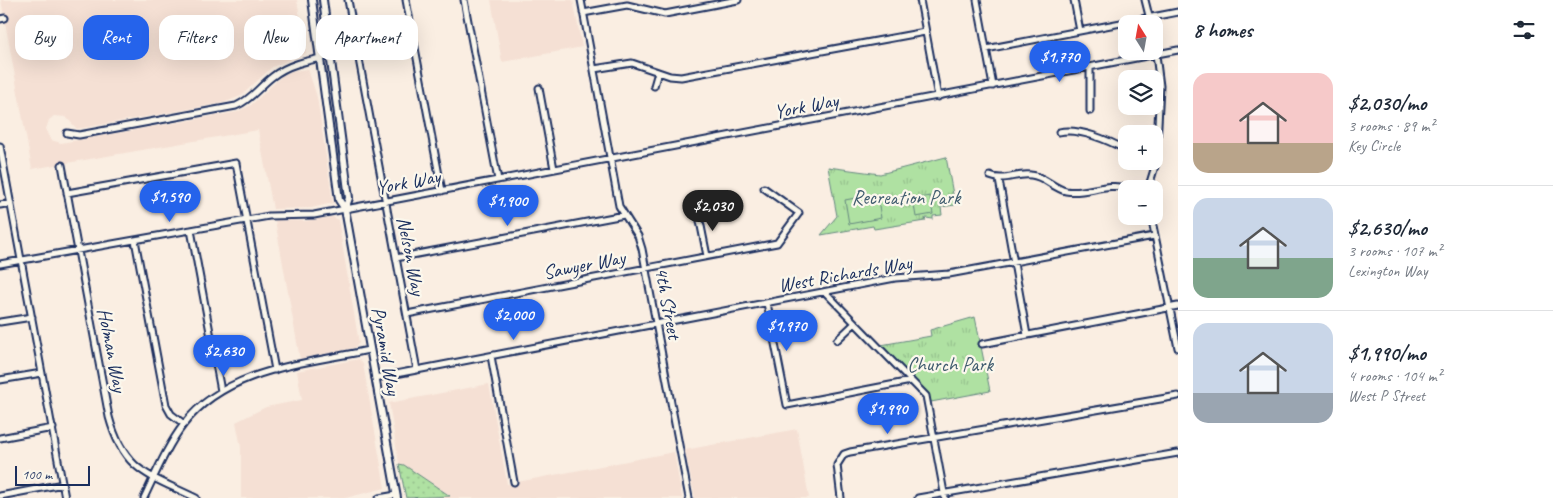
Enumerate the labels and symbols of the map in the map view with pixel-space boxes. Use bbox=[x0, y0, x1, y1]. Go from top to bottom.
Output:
north arrow bbox=[1118, 15, 1162, 60]
pin: $1,770 bbox=[1019, 41, 1101, 83]
street label: York Way bbox=[772, 87, 842, 124]
street label: York Way bbox=[374, 163, 444, 200]
pin: $1,590 bbox=[129, 180, 211, 223]
pin: $1,900 bbox=[467, 184, 549, 227]
park label: Recreation Park bbox=[852, 185, 962, 210]
pin: $2,030 bbox=[672, 190, 754, 232]
street label: Nelson Way bbox=[391, 215, 431, 299]
street label: Sawyer Way bbox=[541, 244, 629, 285]
street label: West Richards Way bbox=[777, 250, 915, 298]
street label: 4th Street bbox=[649, 265, 688, 343]
pin: $2,000 bbox=[473, 298, 555, 341]
street label: Pyramid Way bbox=[366, 305, 406, 398]
street label: Holman Way bbox=[92, 306, 133, 396]
pin: $1,970 bbox=[746, 310, 828, 352]
pin: $2,630 bbox=[183, 334, 265, 377]
park label: Church Park bbox=[907, 352, 995, 377]
pin: $1,990 bbox=[847, 392, 929, 435]
scale bar bbox=[15, 463, 90, 486]

